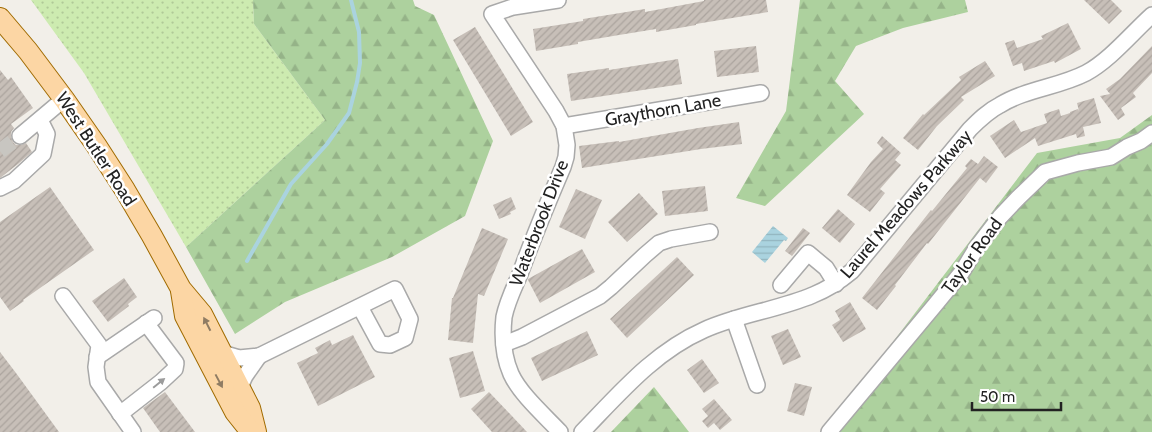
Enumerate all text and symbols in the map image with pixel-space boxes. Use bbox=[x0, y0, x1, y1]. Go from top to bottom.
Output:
street label: West Butler Road bbox=[51, 88, 141, 210]
street label: Graythorn Lane bbox=[603, 89, 723, 131]
street label: Laurel Meadows Parkway bbox=[836, 125, 976, 283]
street label: Waterbrook Drive bbox=[505, 157, 573, 289]
street label: Taylor Road bbox=[937, 214, 1007, 298]
one-way arrow bbox=[203, 317, 211, 331]
one-way arrow bbox=[215, 374, 223, 388]
one-way arrow bbox=[152, 378, 165, 389]
scale bar bbox=[972, 380, 1061, 412]
text: 50 m bbox=[980, 388, 1015, 406]

